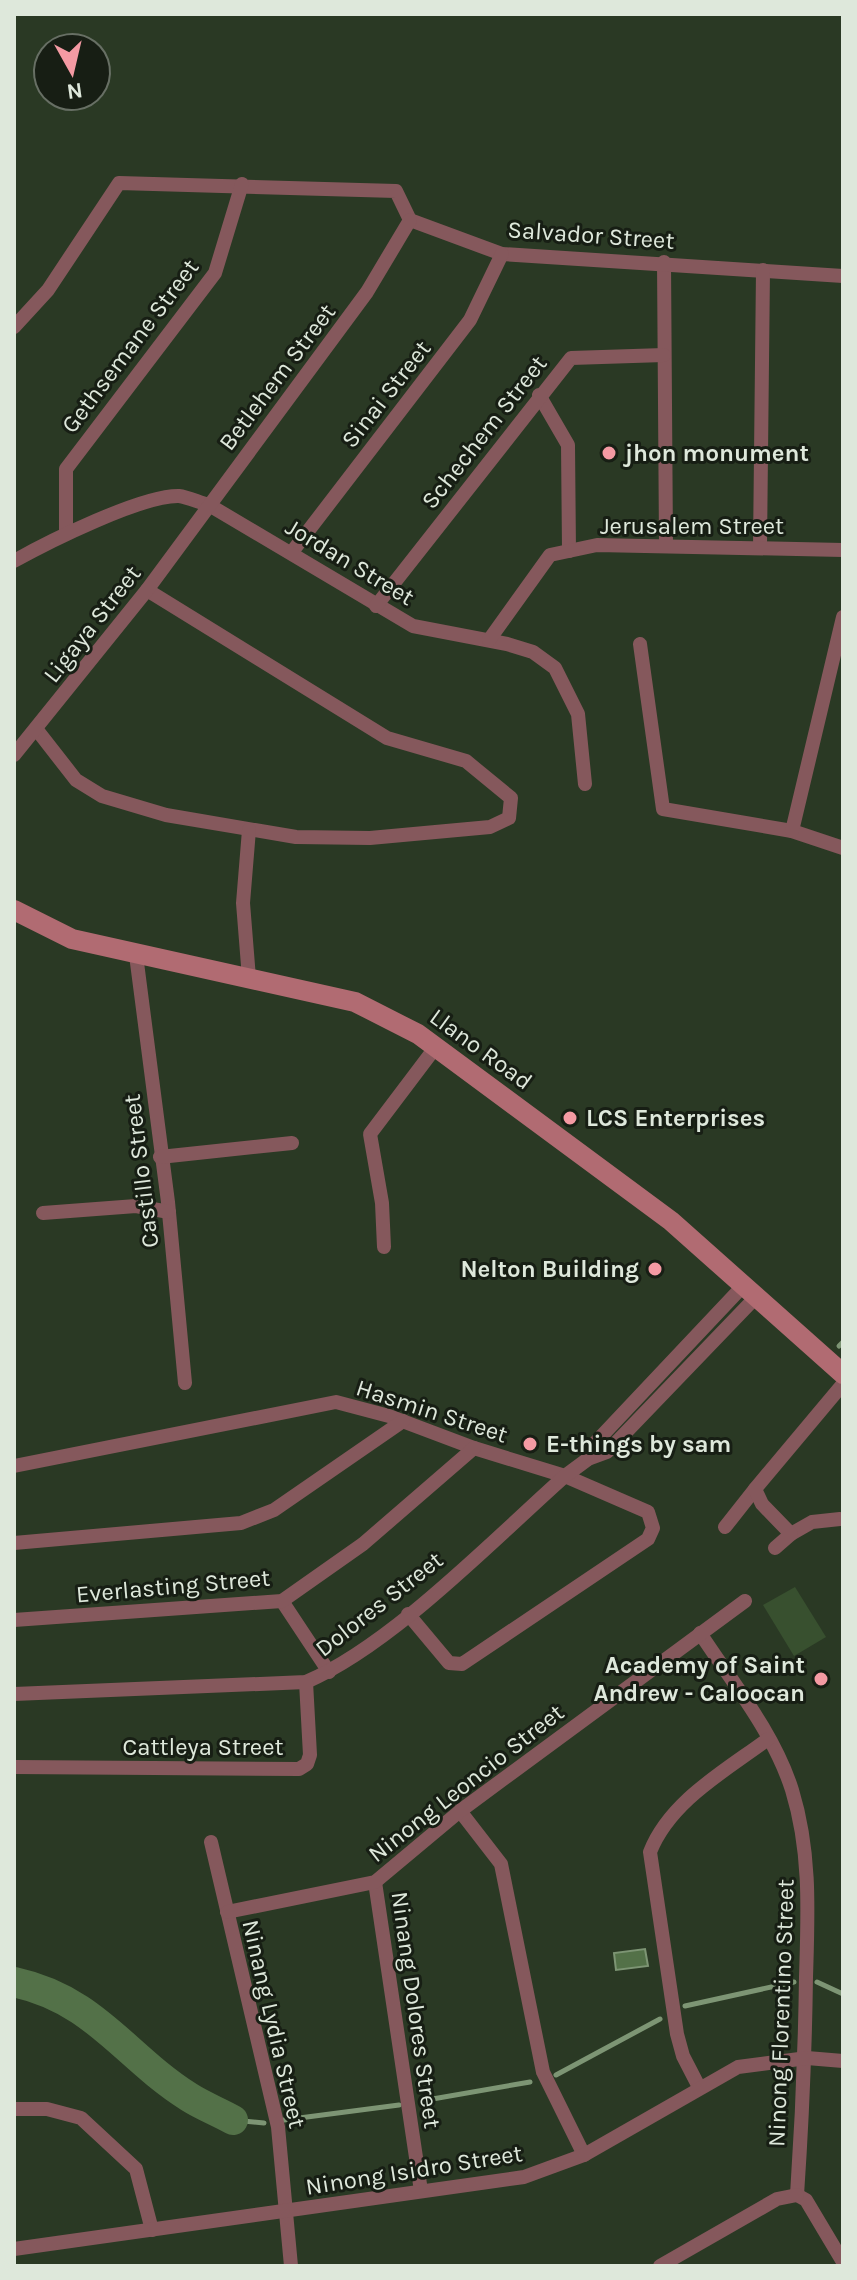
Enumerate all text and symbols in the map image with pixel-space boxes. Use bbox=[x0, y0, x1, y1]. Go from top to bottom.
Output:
north arrow bbox=[32, 32, 112, 112]
text: N bbox=[65, 77, 84, 105]
street label: Salvador Street bbox=[507, 215, 675, 255]
street label: Gethsemane Street bbox=[56, 254, 204, 438]
street label: Betlehem Street bbox=[213, 298, 341, 456]
street label: Sinai Street bbox=[336, 335, 436, 453]
street label: Schechem Street bbox=[415, 350, 553, 514]
place label: jhon monument bbox=[623, 439, 809, 467]
marker: jhon monument bbox=[600, 444, 618, 462]
street label: Jerusalem Street bbox=[600, 512, 784, 540]
street label: Jordan Street bbox=[281, 513, 419, 611]
street label: Ligaya Street bbox=[38, 560, 146, 688]
street label: Llano Road bbox=[424, 1002, 538, 1096]
street label: Castillo Street bbox=[118, 1092, 164, 1250]
place label: LCS Enterprises bbox=[586, 1104, 765, 1132]
marker: LCS Enterprises bbox=[561, 1109, 579, 1127]
place label: Nelton Building bbox=[460, 1255, 639, 1283]
marker: Nelton Building bbox=[646, 1260, 664, 1278]
street label: Hasmin Street bbox=[353, 1373, 511, 1449]
place label: E-things by sam bbox=[546, 1430, 731, 1458]
marker: E-things by sam bbox=[521, 1435, 539, 1453]
street label: Dolores Street bbox=[310, 1546, 448, 1662]
street label: Everlasting Street bbox=[75, 1564, 271, 1608]
place label: Academy of Saint Andrew - Caloocan bbox=[593, 1651, 805, 1707]
marker: Academy of Saint Andrew - Caloocan bbox=[812, 1670, 830, 1688]
street label: Ninong Leoncio Street bbox=[363, 1698, 569, 1868]
street label: Cattleya Street bbox=[123, 1733, 283, 1761]
street label: Ninong Florentino Street bbox=[762, 1879, 800, 2147]
street label: Ninang Dolores Street bbox=[386, 1890, 446, 2130]
street label: Ninang Lydia Street bbox=[236, 1917, 312, 2131]
street label: Ninong Isidro Street bbox=[304, 2139, 524, 2201]

